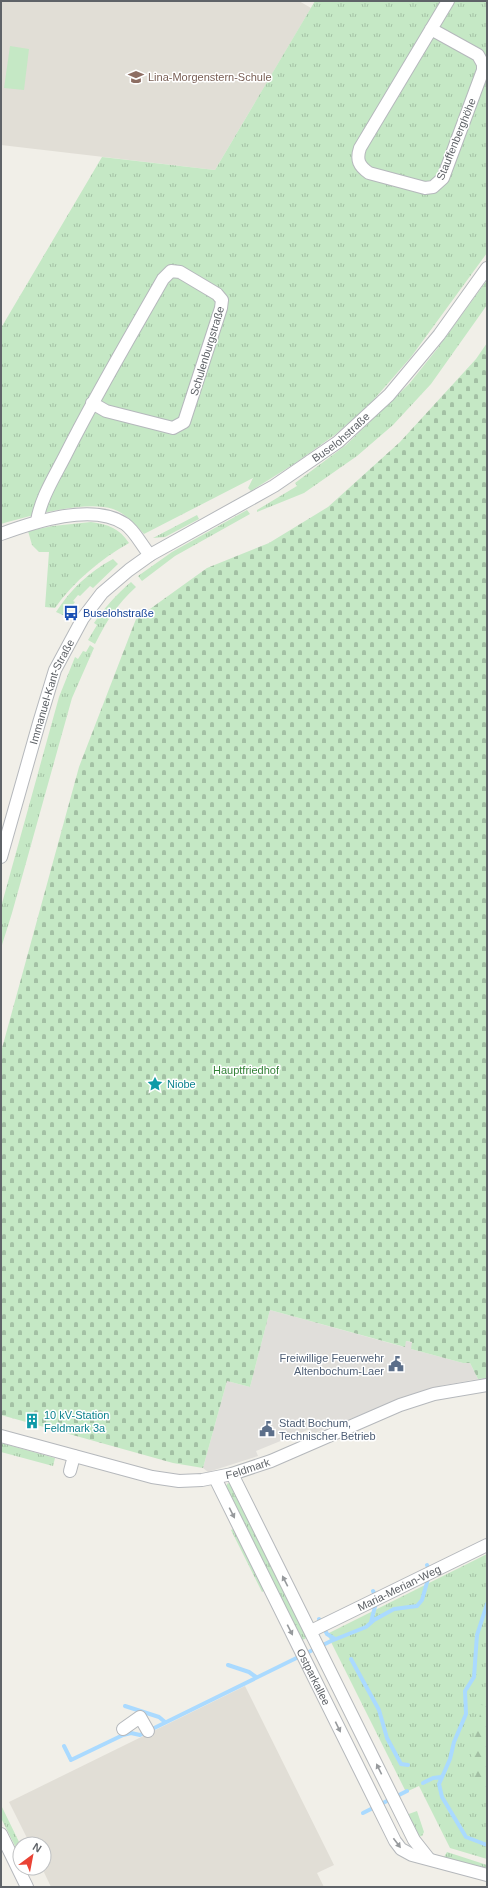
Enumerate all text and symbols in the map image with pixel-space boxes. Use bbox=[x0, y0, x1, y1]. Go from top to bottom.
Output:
school or university icon: Lina-Morgenstern-Schule bbox=[127, 68, 145, 86]
place label: Lina-Morgenstern-Schule bbox=[148, 71, 272, 83]
street label: Stauffenberghöhe bbox=[434, 96, 478, 182]
street label: Schulenburgstraße bbox=[188, 305, 226, 397]
street label: Buselohstraße bbox=[310, 410, 372, 464]
bus stop icon: Buselohstraße bbox=[62, 604, 80, 622]
place label: Buselohstraße bbox=[83, 607, 154, 619]
street label: Immanuel-Kant-Straße bbox=[27, 637, 76, 746]
park label: Hauptfriedhof bbox=[213, 1064, 280, 1076]
place icon: Niobe bbox=[146, 1075, 164, 1093]
place label: Niobe bbox=[167, 1078, 196, 1090]
place label: Freiwillige Feuerwehr Altenbochum-Laer bbox=[279, 1352, 384, 1377]
public building icon: Freiwillige Feuerwehr Altenbochum-Laer bbox=[387, 1355, 405, 1373]
place label: 10 kV-Station Feldmark 3a bbox=[44, 1409, 109, 1434]
building icon: 10 kV-Station Feldmark 3a bbox=[23, 1412, 41, 1430]
place label: Stadt Bochum, Technischer Betrieb bbox=[279, 1417, 376, 1442]
public building icon: Stadt Bochum, Technischer Betrieb bbox=[258, 1420, 276, 1438]
street label: Feldmark bbox=[225, 1456, 272, 1481]
one-way arrow bbox=[229, 1508, 235, 1519]
street label: Maria-Merian-Weg bbox=[356, 1563, 443, 1613]
one-way arrow bbox=[282, 1575, 289, 1587]
one-way arrow bbox=[287, 1624, 293, 1635]
street label: Ostparkallee bbox=[295, 1647, 333, 1707]
one-way arrow bbox=[335, 1722, 341, 1733]
one-way arrow bbox=[376, 1763, 382, 1775]
north arrow bbox=[12, 1836, 52, 1876]
one-way arrow bbox=[393, 1838, 401, 1849]
text: N bbox=[31, 1840, 44, 1855]

